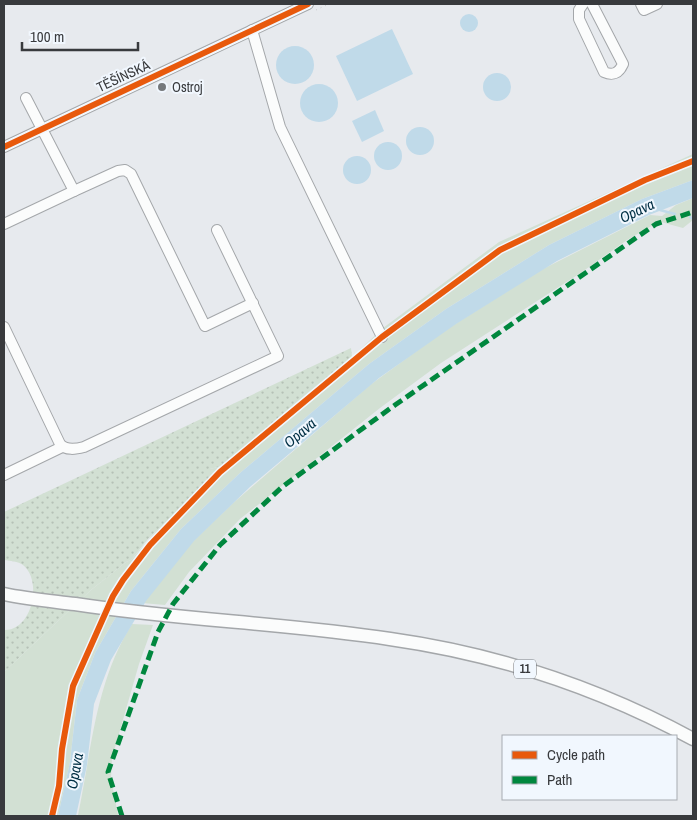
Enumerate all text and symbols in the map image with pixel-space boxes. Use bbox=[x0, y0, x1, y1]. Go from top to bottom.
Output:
scale bar bbox=[22, 20, 139, 52]
text: 100 m bbox=[30, 26, 64, 47]
street label: TĚŠÍNSKÁ bbox=[93, 56, 153, 96]
place label: Ostroj bbox=[172, 78, 203, 96]
marker: Ostroj bbox=[156, 81, 168, 93]
water label: Opava bbox=[616, 193, 658, 228]
water label: Opava bbox=[279, 413, 320, 452]
road number: 11 bbox=[514, 660, 536, 679]
legend bbox=[502, 735, 677, 800]
text: Cycle path bbox=[547, 744, 605, 765]
water label: Opava bbox=[61, 751, 88, 791]
text: Path bbox=[547, 769, 572, 790]

